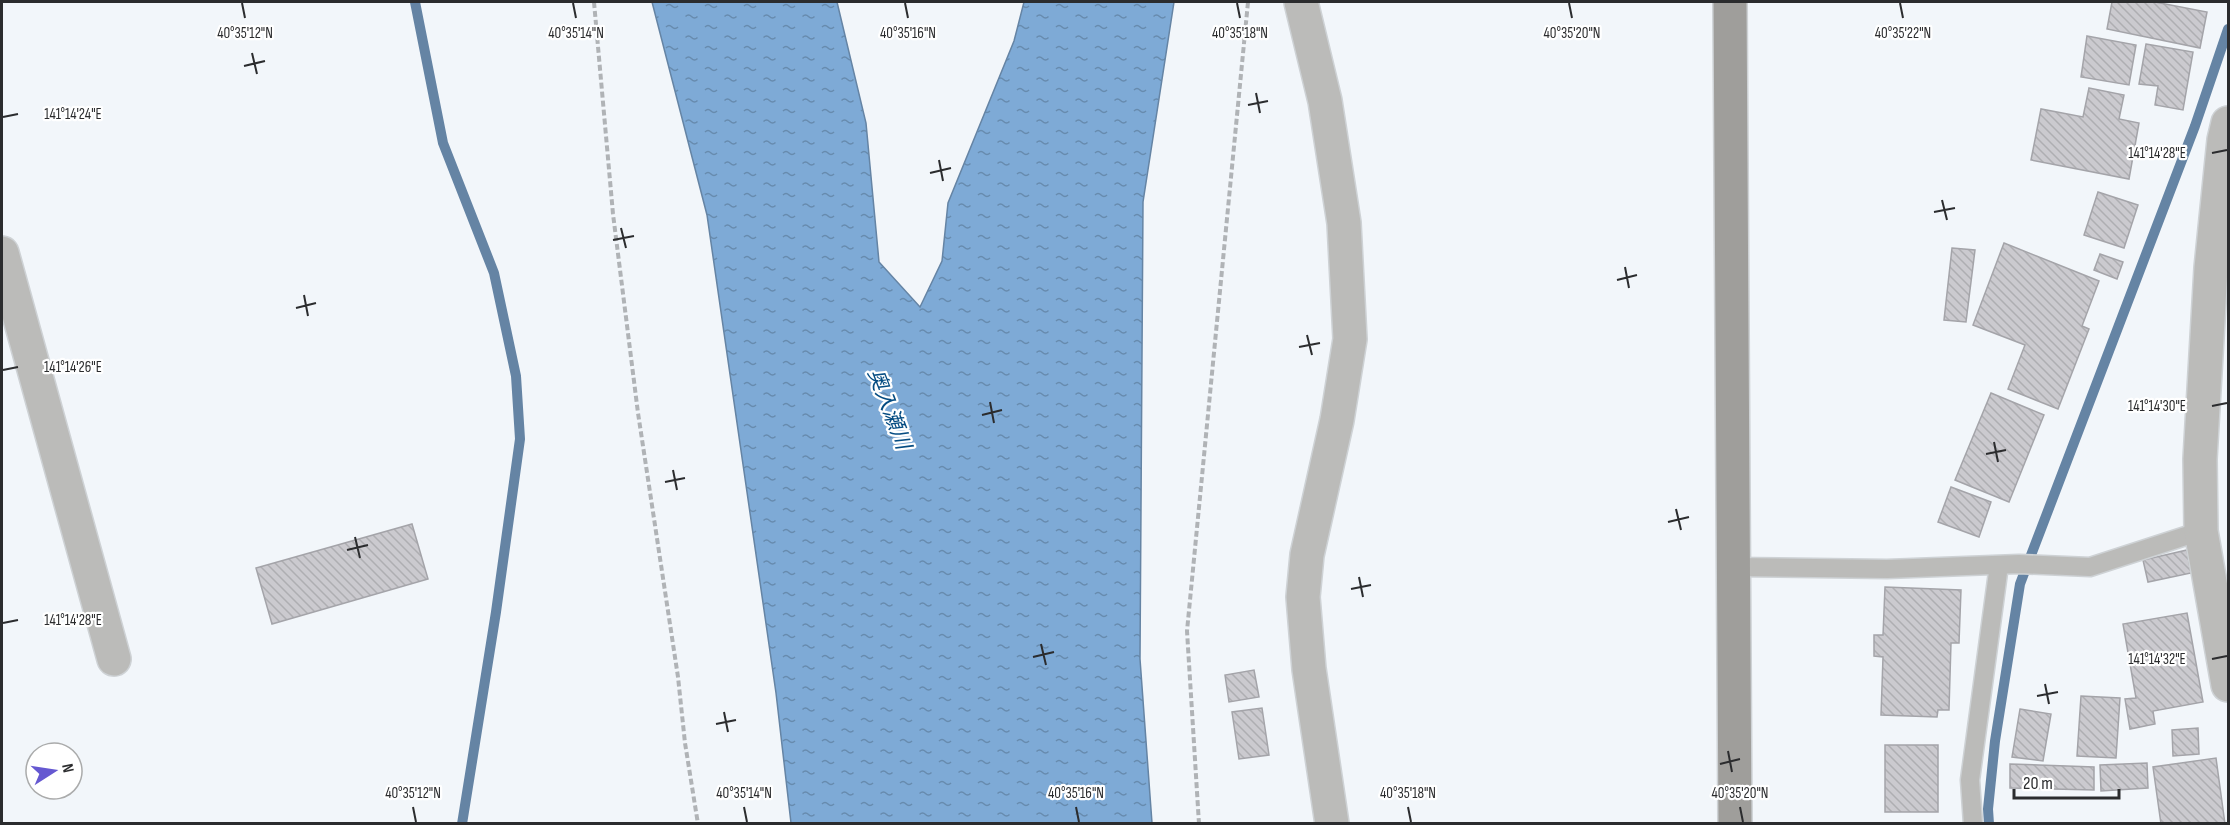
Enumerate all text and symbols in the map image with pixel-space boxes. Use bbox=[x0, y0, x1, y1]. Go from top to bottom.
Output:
text: 40°35'12"N bbox=[217, 24, 273, 43]
text: 40°35'14"N bbox=[548, 24, 604, 43]
text: 40°35'16"N bbox=[880, 24, 936, 43]
text: 40°35'18"N bbox=[1212, 24, 1268, 43]
text: 40°35'20"N bbox=[1544, 24, 1601, 43]
text: 40°35'22"N bbox=[1875, 24, 1931, 43]
text: 141°14'24"E bbox=[44, 105, 102, 124]
text: 141°14'28"E bbox=[2128, 144, 2186, 163]
text: 141°14'26"E bbox=[44, 358, 102, 377]
water label: 奥入瀬川 bbox=[862, 365, 916, 455]
text: 141°14'30"E bbox=[2128, 397, 2186, 416]
text: 141°14'28"E bbox=[44, 611, 102, 630]
text: 141°14'32"E bbox=[2128, 650, 2186, 669]
north arrow bbox=[24, 741, 84, 801]
text: N bbox=[57, 762, 77, 774]
scale bar bbox=[2014, 762, 2119, 800]
text: 20 m bbox=[2023, 773, 2053, 794]
text: 40°35'12"N bbox=[385, 784, 441, 803]
text: 40°35'14"N bbox=[716, 784, 772, 803]
text: 40°35'16"N bbox=[1048, 784, 1104, 803]
text: 40°35'18"N bbox=[1380, 784, 1436, 803]
text: 40°35'20"N bbox=[1712, 784, 1769, 803]

